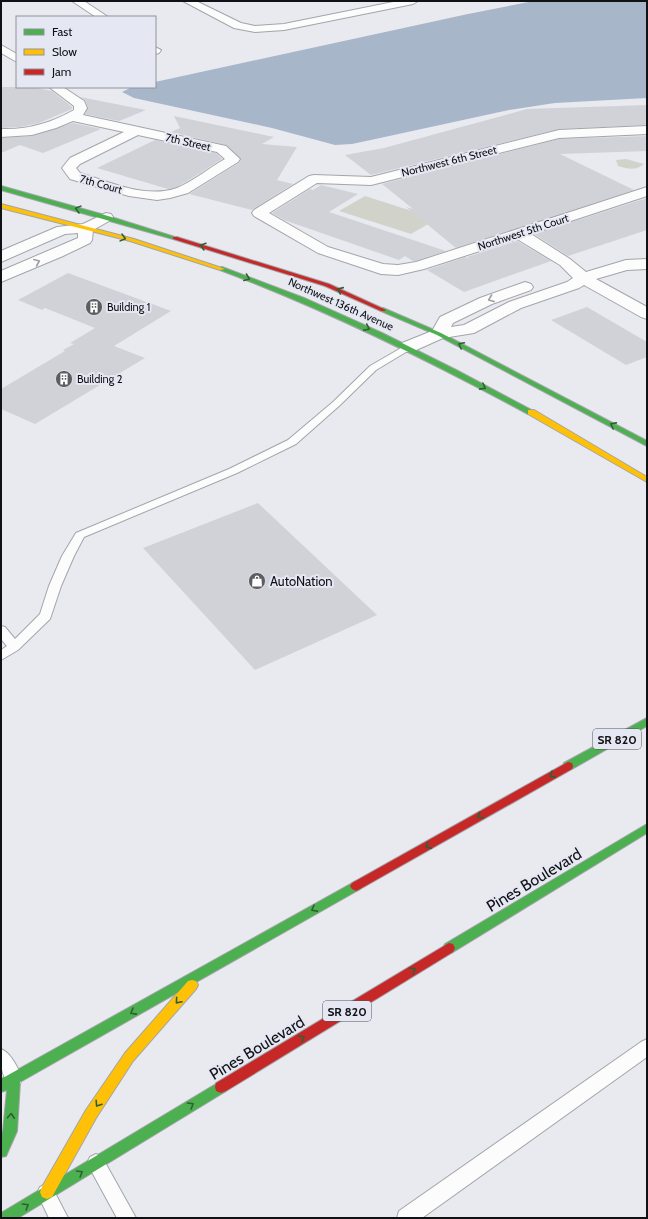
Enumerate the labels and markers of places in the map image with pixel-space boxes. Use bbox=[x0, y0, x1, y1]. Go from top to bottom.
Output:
building icon: Building 1 bbox=[84, 297, 104, 317]
place label: Building 1 bbox=[107, 300, 150, 314]
building icon: Building 2 bbox=[54, 369, 74, 389]
place label: Building 2 bbox=[77, 372, 123, 386]
shop icon: AutoNation bbox=[247, 571, 267, 591]
place label: AutoNation bbox=[270, 573, 333, 589]

